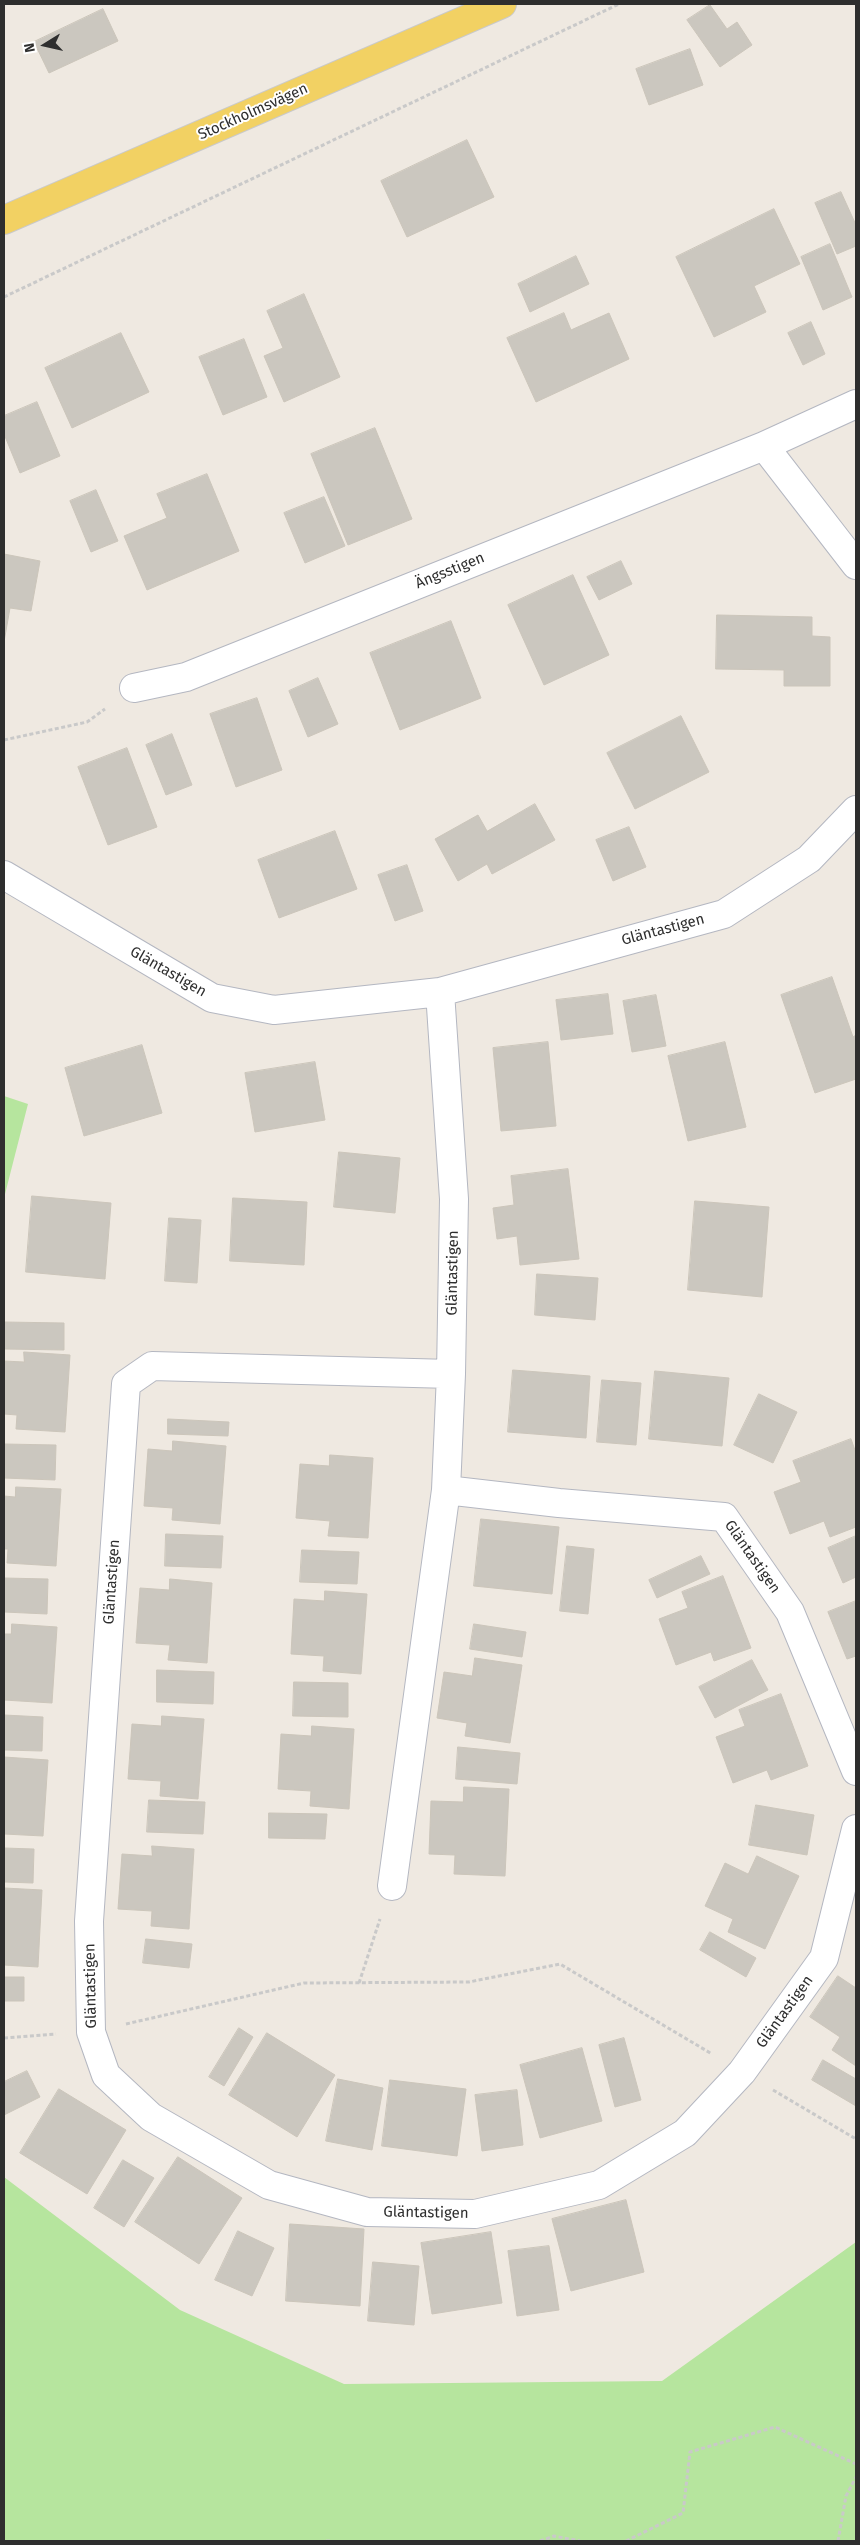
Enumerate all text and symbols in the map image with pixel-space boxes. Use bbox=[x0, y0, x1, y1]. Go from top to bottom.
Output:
north arrow bbox=[20, 20, 70, 70]
text: N bbox=[21, 42, 39, 54]
street label: Stockholmsvägen bbox=[195, 80, 311, 144]
street label: Ängsstigen bbox=[413, 549, 487, 593]
street label: Gläntastigen bbox=[620, 910, 706, 950]
street label: Gläntastigen bbox=[127, 943, 209, 1001]
street label: Gläntastigen bbox=[443, 1230, 463, 1316]
street label: Gläntastigen bbox=[720, 1517, 784, 1597]
street label: Gläntastigen bbox=[100, 1539, 124, 1625]
street label: Gläntastigen bbox=[81, 1943, 101, 2029]
street label: Gläntastigen bbox=[753, 1972, 817, 2052]
street label: Gläntastigen bbox=[383, 2203, 469, 2223]

